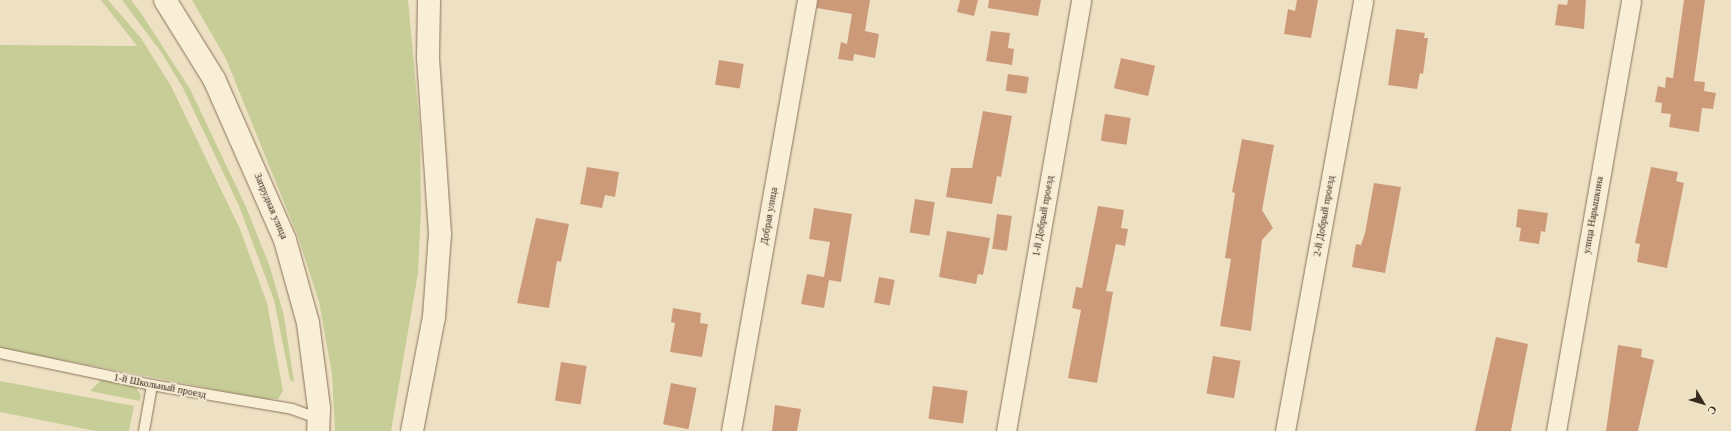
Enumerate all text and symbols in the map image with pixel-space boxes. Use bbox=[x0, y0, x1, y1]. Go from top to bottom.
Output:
street label: Запрудная улица bbox=[252, 171, 290, 241]
street label: 1-й Добрый проезд bbox=[1030, 175, 1056, 257]
street label: 2-й Добрый проезд bbox=[1311, 175, 1337, 257]
street label: улица Нарышкина bbox=[1580, 175, 1606, 255]
street label: Добрая улица bbox=[758, 186, 780, 246]
street label: 1-й Школьный проезд bbox=[113, 371, 207, 401]
north arrow bbox=[1683, 383, 1723, 423]
text: С bbox=[1705, 404, 1720, 417]

